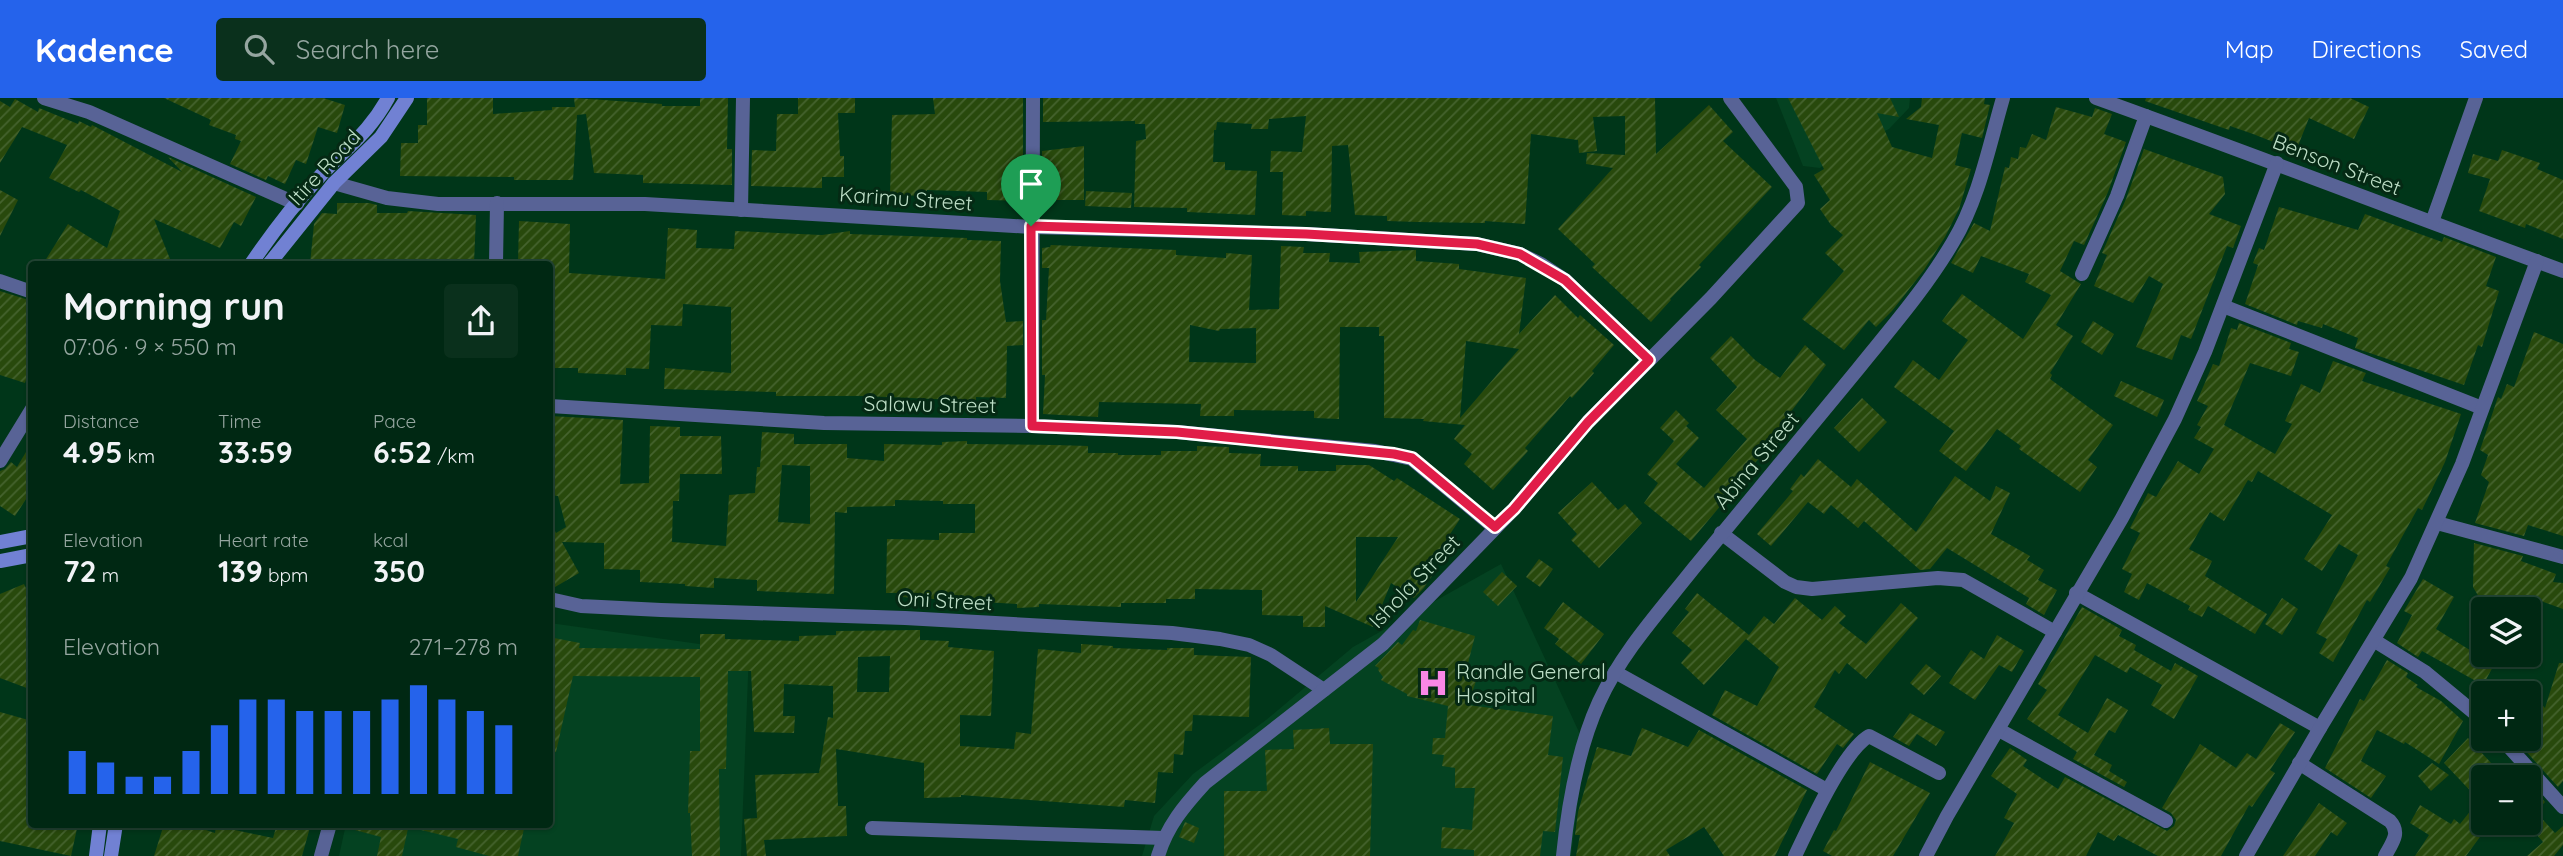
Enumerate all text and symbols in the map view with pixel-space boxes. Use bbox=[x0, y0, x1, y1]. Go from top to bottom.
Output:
search box bbox=[216, 18, 706, 81]
text: Kadence bbox=[35, 29, 174, 70]
icon: search bbox=[240, 30, 278, 68]
text: Search here bbox=[296, 33, 439, 66]
text: Map bbox=[2225, 34, 2274, 64]
text: Directions bbox=[2312, 34, 2422, 64]
text: Saved bbox=[2460, 34, 2528, 64]
street label: Itire Road bbox=[282, 124, 366, 210]
street label: Benson Street bbox=[2269, 128, 2405, 200]
pin bbox=[1001, 154, 1061, 226]
icon: arrive bbox=[1012, 165, 1050, 203]
street label: Karimu Street bbox=[838, 180, 974, 216]
text: Morning run bbox=[63, 282, 285, 330]
button: share bbox=[444, 284, 518, 358]
text: 07:06 · 9 × 550 m bbox=[63, 332, 237, 361]
street label: Salawu Street bbox=[863, 390, 997, 418]
street label: Abina Street bbox=[1708, 406, 1804, 514]
text: Distance bbox=[63, 409, 139, 433]
text: Time bbox=[218, 409, 262, 433]
text: Pace bbox=[373, 409, 416, 433]
text: 4.95 bbox=[63, 433, 122, 471]
text: 33:59 bbox=[218, 433, 293, 471]
text: 6:52 bbox=[373, 433, 432, 471]
text: km bbox=[122, 444, 155, 468]
text: /km bbox=[432, 444, 475, 468]
text: Elevation bbox=[63, 528, 143, 552]
text: Heart rate bbox=[218, 528, 309, 552]
text: kcal bbox=[373, 528, 408, 552]
street label: Ishola Street bbox=[1363, 529, 1465, 633]
text: 72 bbox=[63, 552, 97, 590]
text: 139 bbox=[218, 552, 263, 590]
text: 350 bbox=[373, 552, 425, 590]
text: m bbox=[97, 563, 119, 587]
text: bpm bbox=[263, 563, 308, 587]
street label: Oni Street bbox=[896, 585, 994, 615]
map controls bbox=[2471, 597, 2541, 835]
button: layers bbox=[2471, 597, 2541, 667]
text: Elevation bbox=[63, 632, 160, 661]
text: 271–278 m bbox=[409, 632, 518, 661]
place label: Randle General Hospital bbox=[1456, 658, 1606, 708]
hospital icon: Randle General Hospital bbox=[1416, 666, 1450, 700]
button: + bbox=[2471, 681, 2541, 751]
button: − bbox=[2471, 765, 2541, 835]

